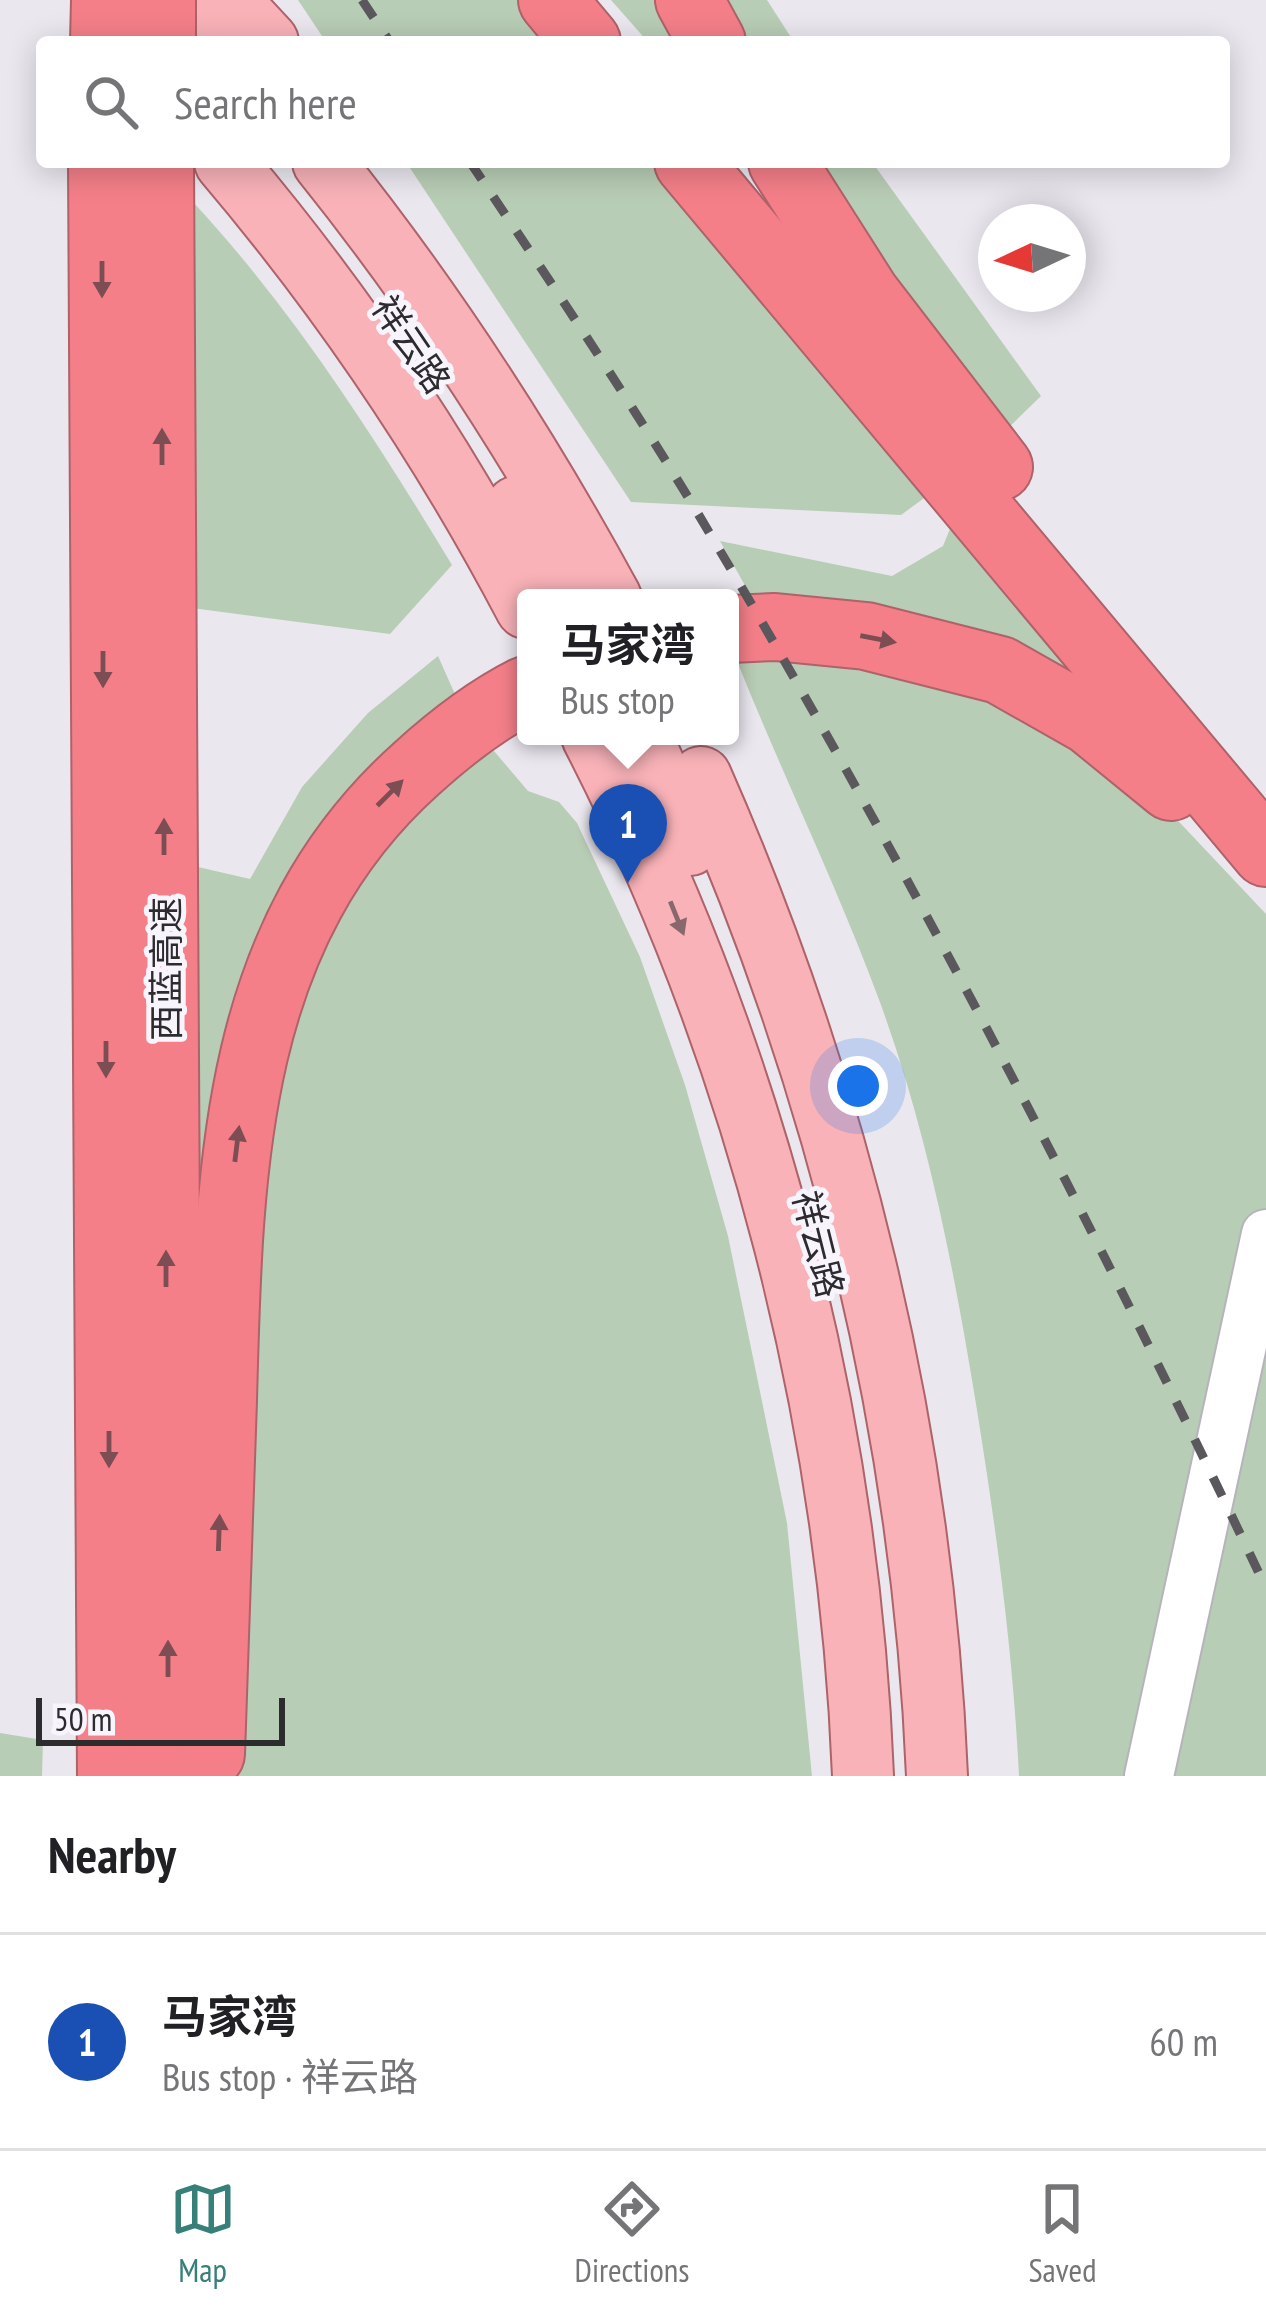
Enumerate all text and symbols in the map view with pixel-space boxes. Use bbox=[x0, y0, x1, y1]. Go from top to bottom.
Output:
search box bbox=[36, 36, 1230, 168]
icon: search bbox=[78, 69, 144, 135]
text: Search here bbox=[174, 73, 357, 131]
north arrow bbox=[978, 204, 1086, 312]
one-way arrow bbox=[92, 261, 111, 299]
street label: 祥云路 bbox=[362, 286, 462, 402]
one-way arrow bbox=[152, 427, 172, 465]
popup bbox=[517, 589, 739, 745]
text: 马家湾 bbox=[560, 615, 696, 673]
one-way arrow bbox=[860, 630, 897, 649]
one-way arrow bbox=[93, 651, 113, 689]
text: Bus stop bbox=[560, 674, 675, 725]
one-way arrow bbox=[376, 779, 404, 807]
pin: 1 bbox=[589, 784, 667, 883]
one-way arrow bbox=[154, 817, 174, 855]
street label: 西蓝高速 bbox=[142, 897, 189, 1041]
one-way arrow bbox=[668, 901, 687, 937]
one-way arrow bbox=[96, 1041, 116, 1079]
your location bbox=[828, 1056, 888, 1116]
one-way arrow bbox=[228, 1125, 247, 1162]
street label: 祥云路 bbox=[783, 1186, 855, 1302]
one-way arrow bbox=[156, 1249, 176, 1287]
one-way arrow bbox=[99, 1431, 118, 1469]
one-way arrow bbox=[210, 1513, 229, 1551]
one-way arrow bbox=[158, 1639, 178, 1677]
scale bar bbox=[36, 1692, 285, 1745]
text: 50 m bbox=[54, 1697, 112, 1740]
text: Nearby bbox=[48, 1821, 176, 1887]
text: 马家湾 bbox=[162, 1987, 297, 2045]
text: 1 bbox=[78, 2016, 96, 2067]
text: 60 m bbox=[1149, 2016, 1218, 2067]
text: Bus stop · 祥云路 bbox=[162, 2051, 418, 2102]
tab: Map bbox=[170, 2176, 236, 2291]
tab: Directions bbox=[575, 2176, 689, 2291]
tab: Saved bbox=[1028, 2176, 1096, 2291]

